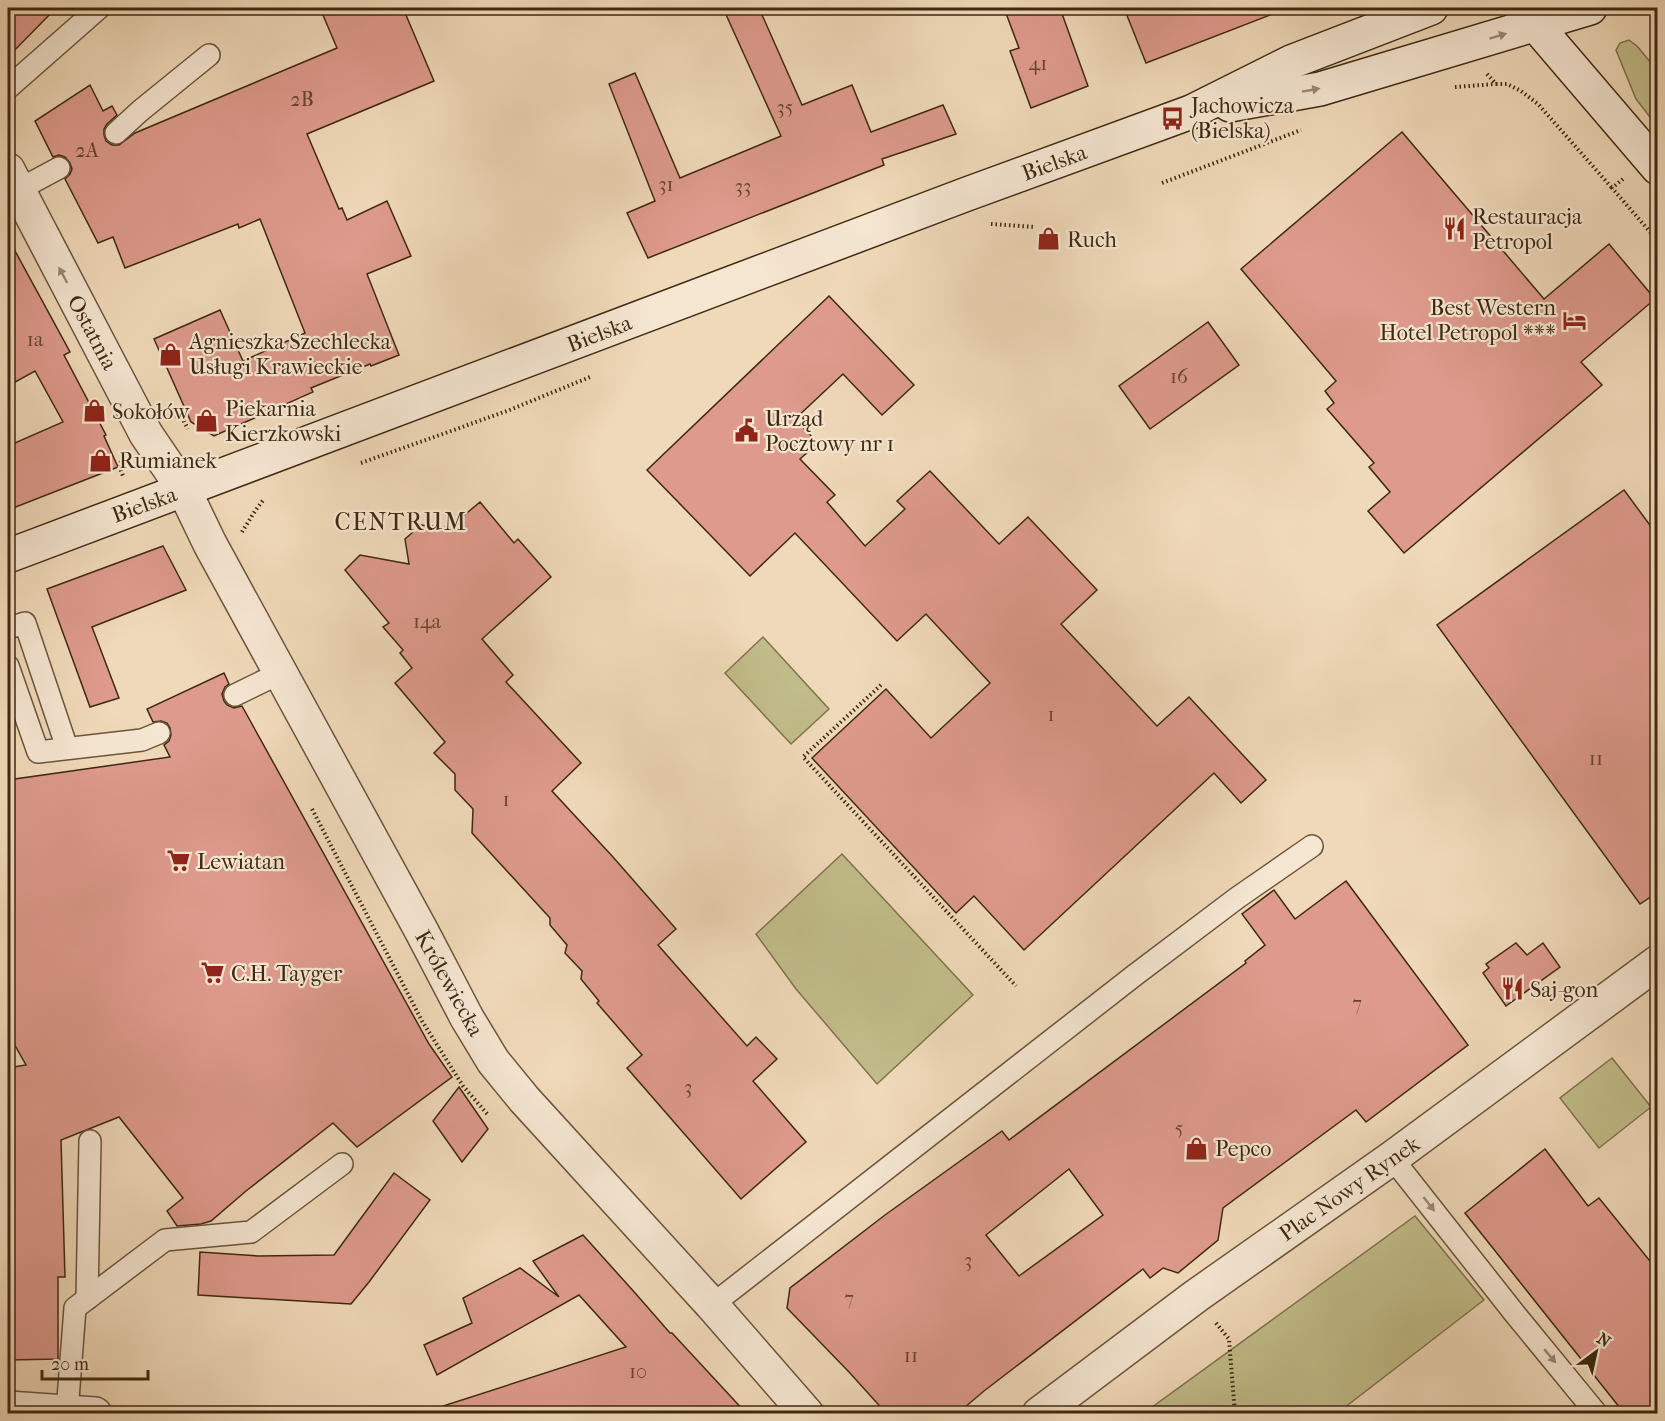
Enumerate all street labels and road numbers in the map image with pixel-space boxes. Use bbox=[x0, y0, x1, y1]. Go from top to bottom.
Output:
street label: Bielska bbox=[1018, 139, 1091, 187]
street label: Ostatnia bbox=[62, 291, 123, 375]
street label: Bielska bbox=[563, 309, 636, 358]
street label: Bielska bbox=[108, 481, 181, 529]
street label: Królewiecka bbox=[409, 926, 489, 1042]
street label: Plac Nowy Rynek bbox=[1274, 1130, 1425, 1247]

